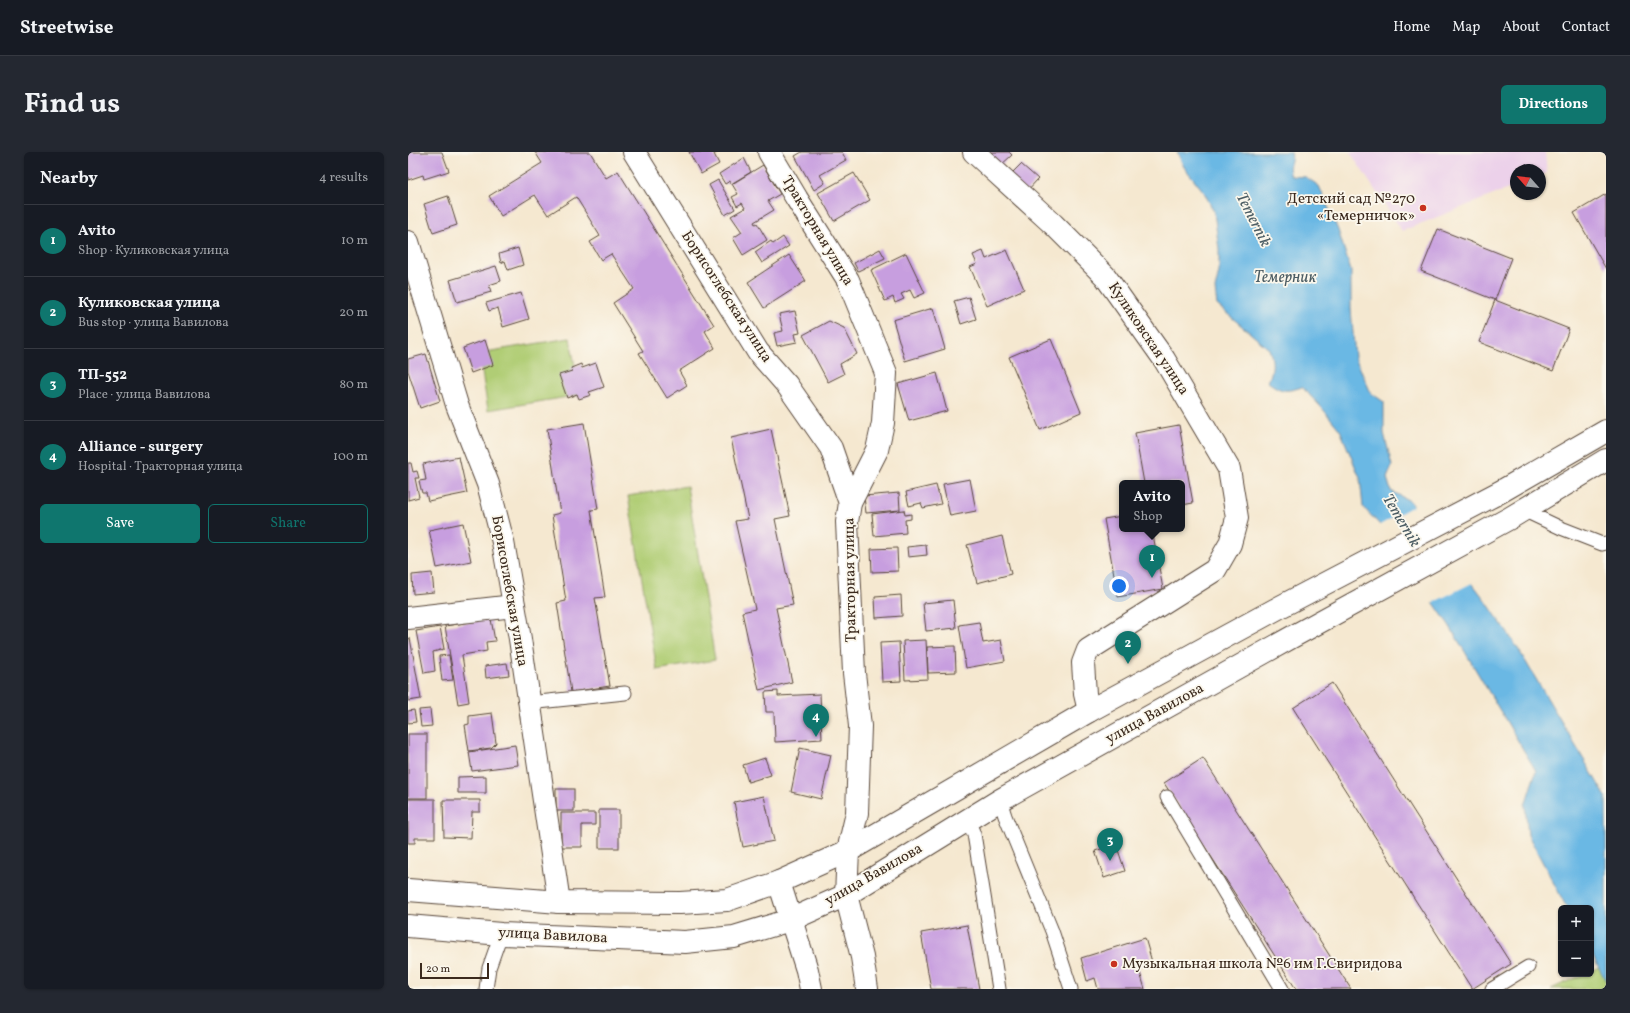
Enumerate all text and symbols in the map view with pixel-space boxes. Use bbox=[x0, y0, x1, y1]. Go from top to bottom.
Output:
text: Streetwise bbox=[20, 15, 113, 41]
text: Home bbox=[1393, 18, 1430, 37]
text: Map bbox=[1452, 18, 1480, 37]
text: About bbox=[1502, 18, 1540, 37]
text: Contact bbox=[1562, 18, 1610, 37]
text: Find us bbox=[24, 85, 120, 124]
button: Directions bbox=[1501, 85, 1606, 124]
north arrow bbox=[1510, 164, 1546, 200]
text: Nearby bbox=[40, 167, 98, 190]
text: 4 results bbox=[319, 169, 368, 187]
street label: Тракторная улица bbox=[776, 172, 858, 290]
water label: Temernik bbox=[1230, 189, 1276, 251]
place label: Детский сад №270 «Темерничок» bbox=[1287, 189, 1415, 227]
marker: Детский сад №270 «Темерничок» bbox=[1418, 203, 1428, 213]
text: Avito bbox=[78, 221, 116, 242]
street label: Борисоглебская улица bbox=[675, 227, 777, 367]
text: 1 bbox=[50, 232, 56, 250]
text: 10 m bbox=[341, 232, 368, 250]
text: Shop · Куликовская улица bbox=[78, 242, 229, 260]
water label: Темерник bbox=[1254, 267, 1316, 289]
street label: Куликовская улица bbox=[1102, 279, 1194, 399]
text: Куликовская улица bbox=[78, 293, 220, 314]
text: 2 bbox=[50, 304, 56, 322]
text: 20 m bbox=[339, 304, 368, 322]
text: Bus stop · улица Вавилова bbox=[78, 314, 229, 332]
text: ТП-552 bbox=[78, 365, 127, 386]
text: 3 bbox=[50, 376, 56, 394]
text: 80 m bbox=[339, 376, 368, 394]
text: Place · улица Вавилова bbox=[78, 386, 211, 404]
text: Alliance - surgery bbox=[78, 437, 203, 458]
text: 4 bbox=[49, 448, 57, 466]
text: 100 m bbox=[333, 448, 368, 466]
text: Hospital · Тракторная улица bbox=[78, 458, 243, 476]
popup bbox=[1119, 480, 1185, 532]
text: Avito bbox=[1133, 487, 1171, 508]
water label: Temernik bbox=[1377, 490, 1426, 552]
button: Save bbox=[40, 504, 200, 543]
button: Share bbox=[208, 504, 368, 543]
text: Shop bbox=[1133, 508, 1163, 526]
street label: Борисоглебская улица bbox=[485, 514, 533, 668]
street label: Тракторная улица bbox=[839, 517, 863, 643]
pin: 1 bbox=[1139, 545, 1165, 578]
your location bbox=[1109, 576, 1129, 596]
pin: 2 bbox=[1115, 631, 1141, 664]
street label: улица Вавилова bbox=[1102, 678, 1208, 750]
pin: 4 bbox=[803, 704, 829, 737]
pin: 3 bbox=[1097, 828, 1123, 861]
street label: улица Вавилова bbox=[821, 839, 927, 911]
map controls bbox=[1558, 905, 1594, 977]
button: + bbox=[1558, 905, 1594, 941]
street label: улица Вавилова bbox=[498, 923, 608, 949]
button: − bbox=[1558, 941, 1594, 977]
place label: Музыкальная школа №6 им Г.Свиридова bbox=[1122, 954, 1402, 975]
marker: Музыкальная школа №6 им Г.Свиридова bbox=[1109, 959, 1119, 969]
scale bar bbox=[420, 961, 489, 980]
text: 20 m bbox=[426, 962, 450, 977]

